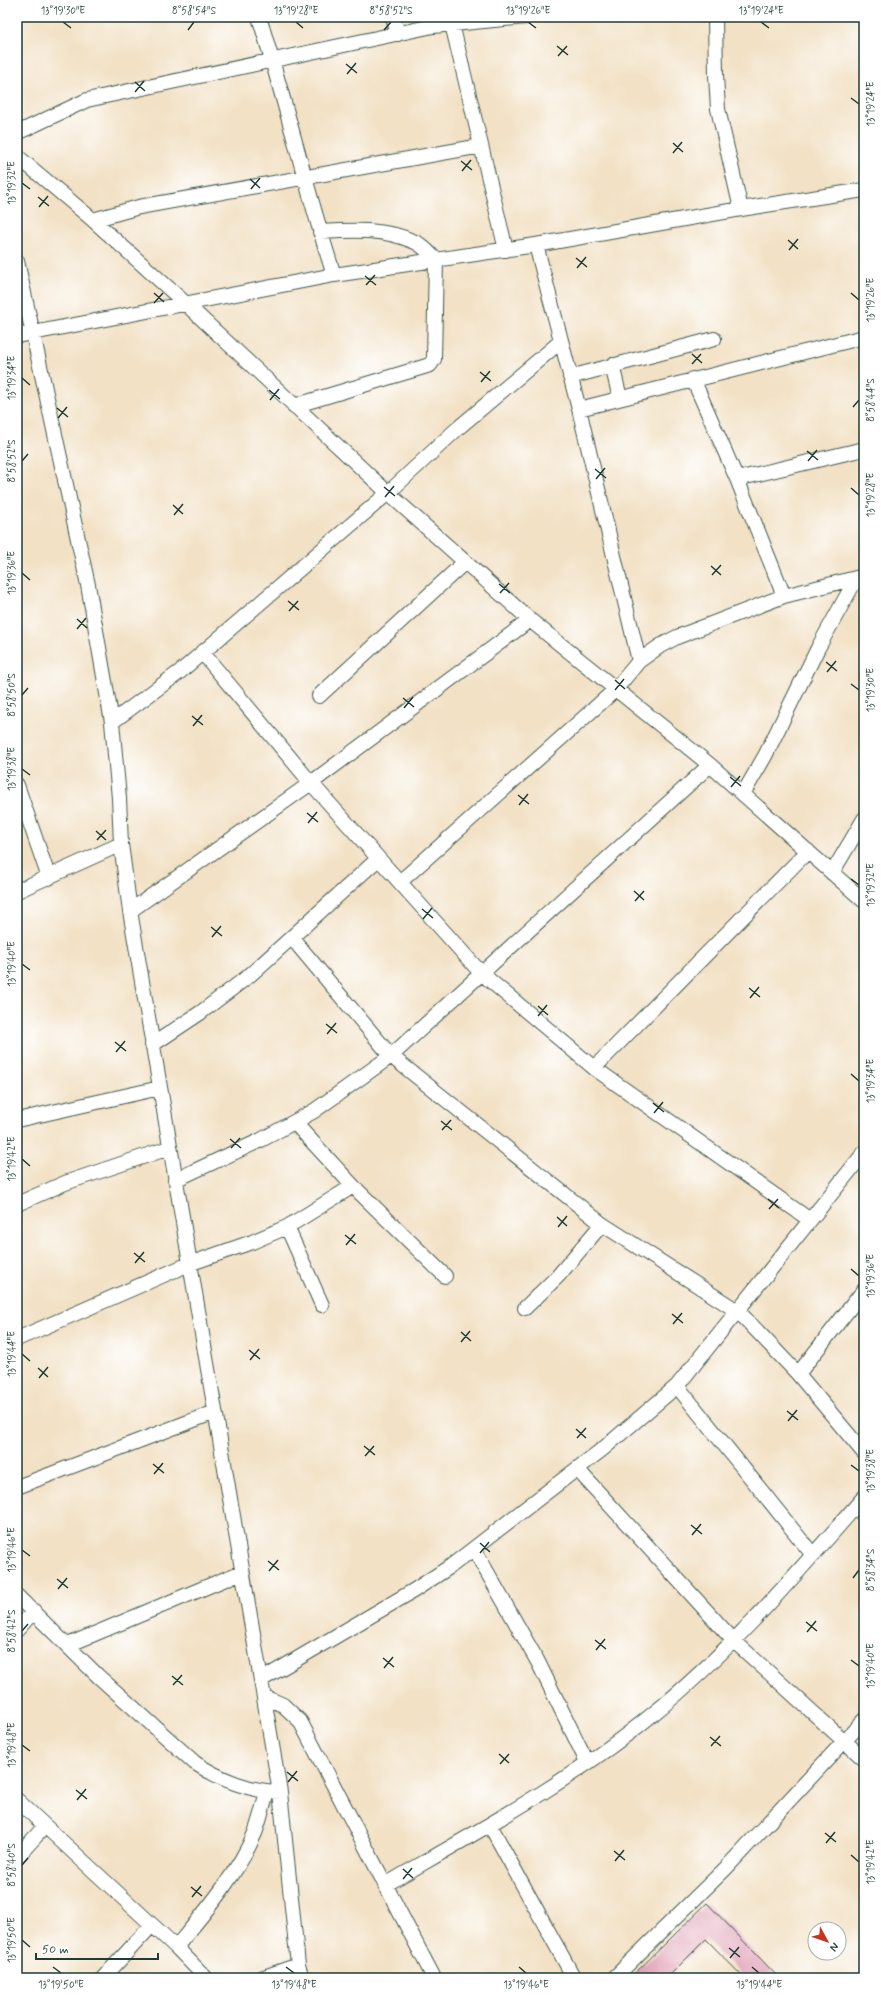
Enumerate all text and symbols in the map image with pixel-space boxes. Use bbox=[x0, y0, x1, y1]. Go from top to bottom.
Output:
text: 13°19'30"E bbox=[41, 4, 85, 18]
text: 8°58'54"S bbox=[172, 4, 216, 18]
text: 13°19'28"E bbox=[274, 4, 318, 18]
text: 8°58'52"S bbox=[369, 4, 413, 18]
text: 13°19'26"E bbox=[506, 4, 550, 18]
text: 13°19'24"E bbox=[738, 4, 784, 18]
text: 13°19'24"E bbox=[864, 81, 878, 127]
text: 13°19'32"E bbox=[5, 161, 19, 205]
text: 13°19'26"E bbox=[864, 278, 878, 322]
text: 13°19'34"E bbox=[5, 355, 19, 400]
text: 8°58'44"S bbox=[864, 378, 878, 422]
text: 8°58'52"S bbox=[5, 439, 19, 483]
text: 13°19'28"E bbox=[864, 473, 878, 517]
text: 13°19'36"E bbox=[5, 551, 19, 595]
text: 13°19'30"E bbox=[864, 668, 878, 712]
text: 8°58'50"S bbox=[5, 673, 19, 717]
text: 13°19'38"E bbox=[5, 747, 19, 791]
text: 13°19'32"E bbox=[864, 863, 878, 907]
text: 13°19'40"E bbox=[5, 941, 19, 987]
text: 13°19'34"E bbox=[864, 1058, 878, 1103]
text: 13°19'42"E bbox=[5, 1136, 19, 1182]
text: 13°19'36"E bbox=[864, 1254, 878, 1298]
text: 13°19'44"E bbox=[5, 1331, 19, 1377]
text: 13°19'38"E bbox=[864, 1449, 878, 1493]
text: 13°19'46"E bbox=[5, 1527, 19, 1573]
text: 8°58'34"S bbox=[864, 1548, 878, 1591]
text: 8°58'42"S bbox=[5, 1609, 19, 1652]
text: 13°19'40"E bbox=[864, 1643, 878, 1689]
text: 13°19'48"E bbox=[5, 1722, 19, 1768]
text: 13°19'42"E bbox=[864, 1839, 878, 1885]
text: 8°58'40"S bbox=[5, 1843, 19, 1887]
text: 13°19'50"E bbox=[5, 1917, 19, 1963]
north arrow bbox=[807, 1921, 847, 1961]
scale bar bbox=[36, 1935, 158, 1961]
text: N bbox=[826, 1939, 842, 1954]
text: 50 m bbox=[42, 1942, 69, 1958]
text: 13°19'50"E bbox=[38, 1978, 84, 1992]
text: 13°19'48"E bbox=[271, 1978, 317, 1992]
text: 13°19'46"E bbox=[503, 1978, 549, 1992]
text: 13°19'44"E bbox=[736, 1978, 782, 1992]

